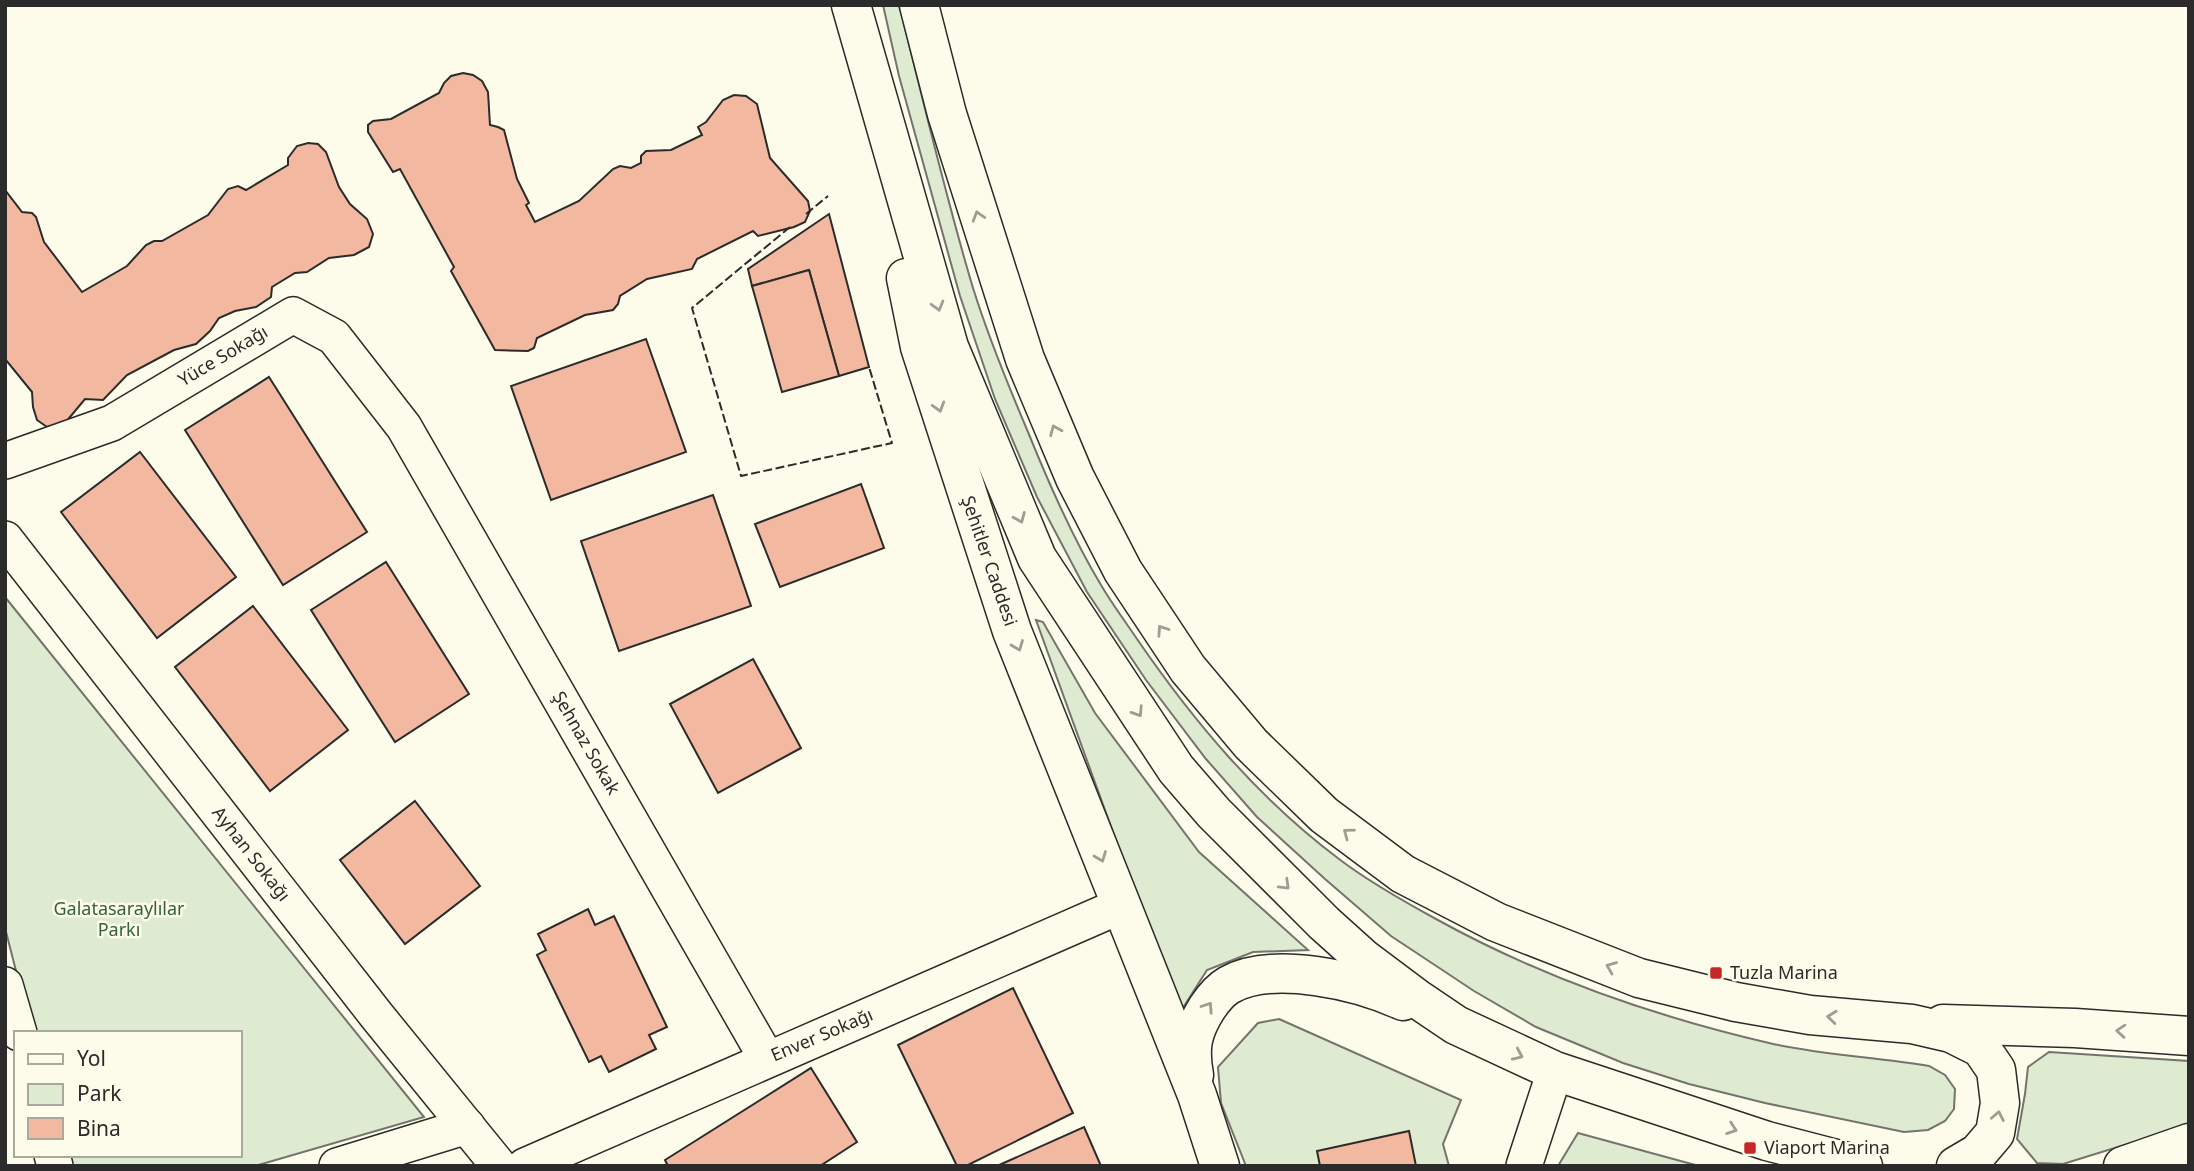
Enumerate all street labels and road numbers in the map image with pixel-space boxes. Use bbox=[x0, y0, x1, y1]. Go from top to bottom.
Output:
street label: Yüce Sokağı bbox=[173, 319, 272, 391]
street label: Şehitler Caddesi bbox=[956, 492, 1023, 629]
street label: Şehnaz Sokak bbox=[548, 686, 626, 799]
street label: Ayhan Sokağı bbox=[207, 801, 296, 906]
street label: Enver Sokağı bbox=[767, 1002, 876, 1066]

